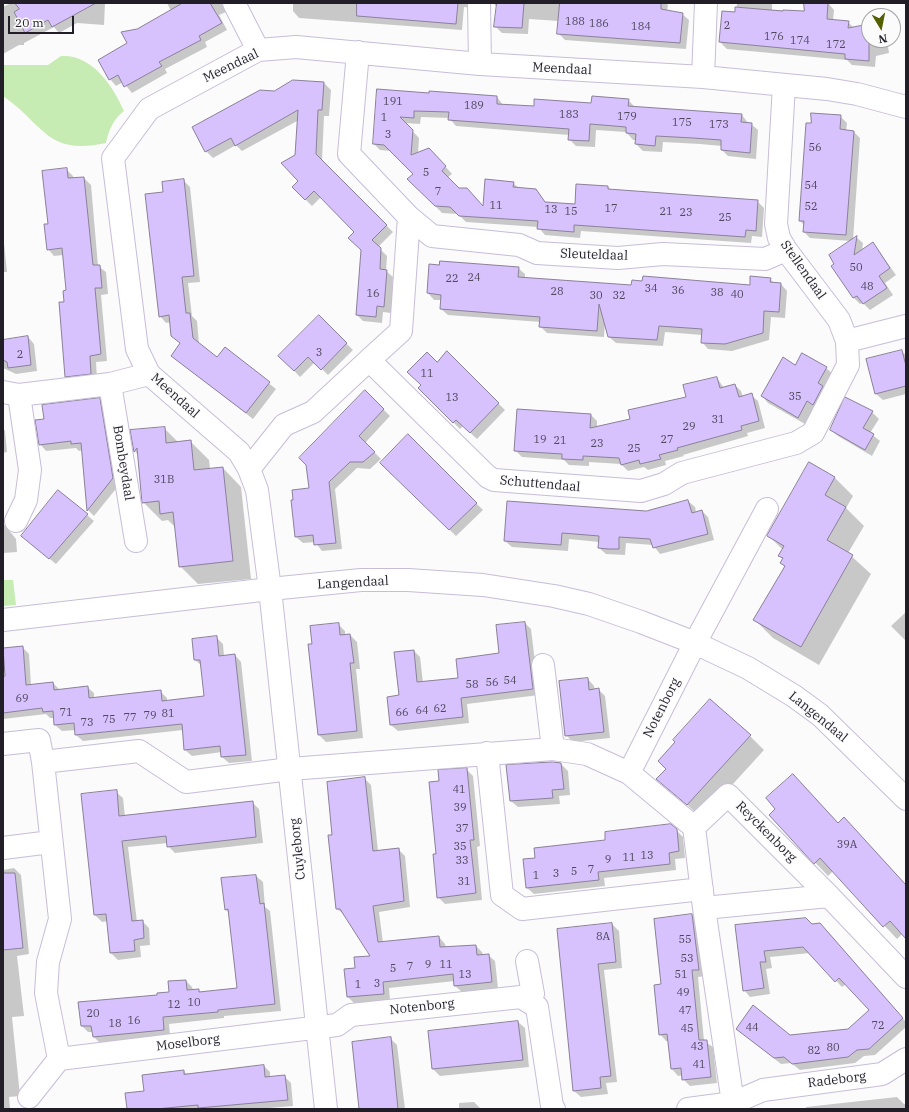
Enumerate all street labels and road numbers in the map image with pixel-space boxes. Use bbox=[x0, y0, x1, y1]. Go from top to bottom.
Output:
street label: Meendaal bbox=[201, 46, 261, 86]
street label: Meendaal bbox=[532, 60, 592, 78]
street label: Stellendaal bbox=[777, 238, 829, 302]
street label: Sleuteldaal bbox=[560, 246, 628, 264]
street label: Meendaal bbox=[148, 370, 202, 422]
street label: Bombeydaal bbox=[109, 424, 137, 502]
street label: Schuttendaal bbox=[499, 473, 581, 495]
street label: Langendaal bbox=[317, 573, 389, 593]
street label: Notenborg bbox=[640, 675, 684, 741]
street label: Langendaal bbox=[785, 688, 851, 746]
street label: Reyckenborg bbox=[732, 798, 800, 866]
street label: Cuyleborg bbox=[287, 817, 309, 881]
street label: Notenborg bbox=[389, 996, 455, 1018]
street label: Moselborg bbox=[155, 1031, 221, 1055]
street label: Radeborg bbox=[807, 1069, 867, 1091]

